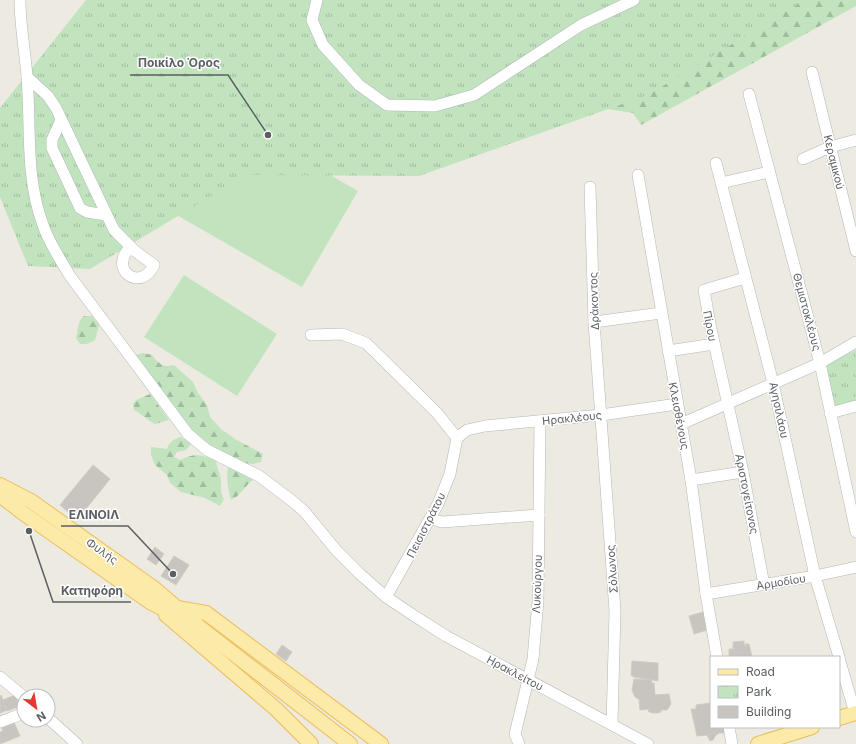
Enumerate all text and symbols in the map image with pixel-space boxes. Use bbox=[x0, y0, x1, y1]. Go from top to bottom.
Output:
callout: Ποικίλο Όρος bbox=[130, 51, 228, 75]
text: Ποικίλο Όρος bbox=[138, 55, 220, 70]
street label: Κεραμικού bbox=[820, 133, 848, 191]
street label: Θεμιστοκλέους bbox=[790, 271, 824, 353]
street label: Δράκοντος bbox=[586, 272, 602, 330]
street label: Πίρου bbox=[700, 309, 720, 343]
street label: Κλεισθένους bbox=[666, 381, 692, 451]
street label: Αγησιλάου bbox=[766, 381, 792, 439]
street label: Ηρακλέους bbox=[541, 408, 603, 428]
street label: Αριστογείτονος bbox=[732, 453, 762, 535]
street label: Πεισιστράτου bbox=[404, 490, 448, 560]
callout: ΕΛΙΝΟΙΛ bbox=[61, 502, 128, 526]
text: ΕΛΙΝΟΙΛ bbox=[69, 507, 119, 522]
street label: Φυλής bbox=[83, 535, 121, 567]
street label: Σόλωνος bbox=[603, 544, 621, 594]
street label: Λυκούργου bbox=[529, 554, 545, 614]
street label: Αρμοδίου bbox=[755, 571, 807, 593]
callout: Κατηφόρη bbox=[53, 578, 131, 602]
text: Κατηφόρη bbox=[61, 583, 123, 598]
street label: Ηρακλείτου bbox=[484, 652, 546, 694]
legend bbox=[710, 656, 840, 728]
text: Road bbox=[746, 664, 775, 679]
text: Park bbox=[746, 684, 772, 699]
north arrow bbox=[16, 688, 56, 728]
text: Building bbox=[746, 704, 791, 719]
text: N bbox=[34, 708, 48, 725]

